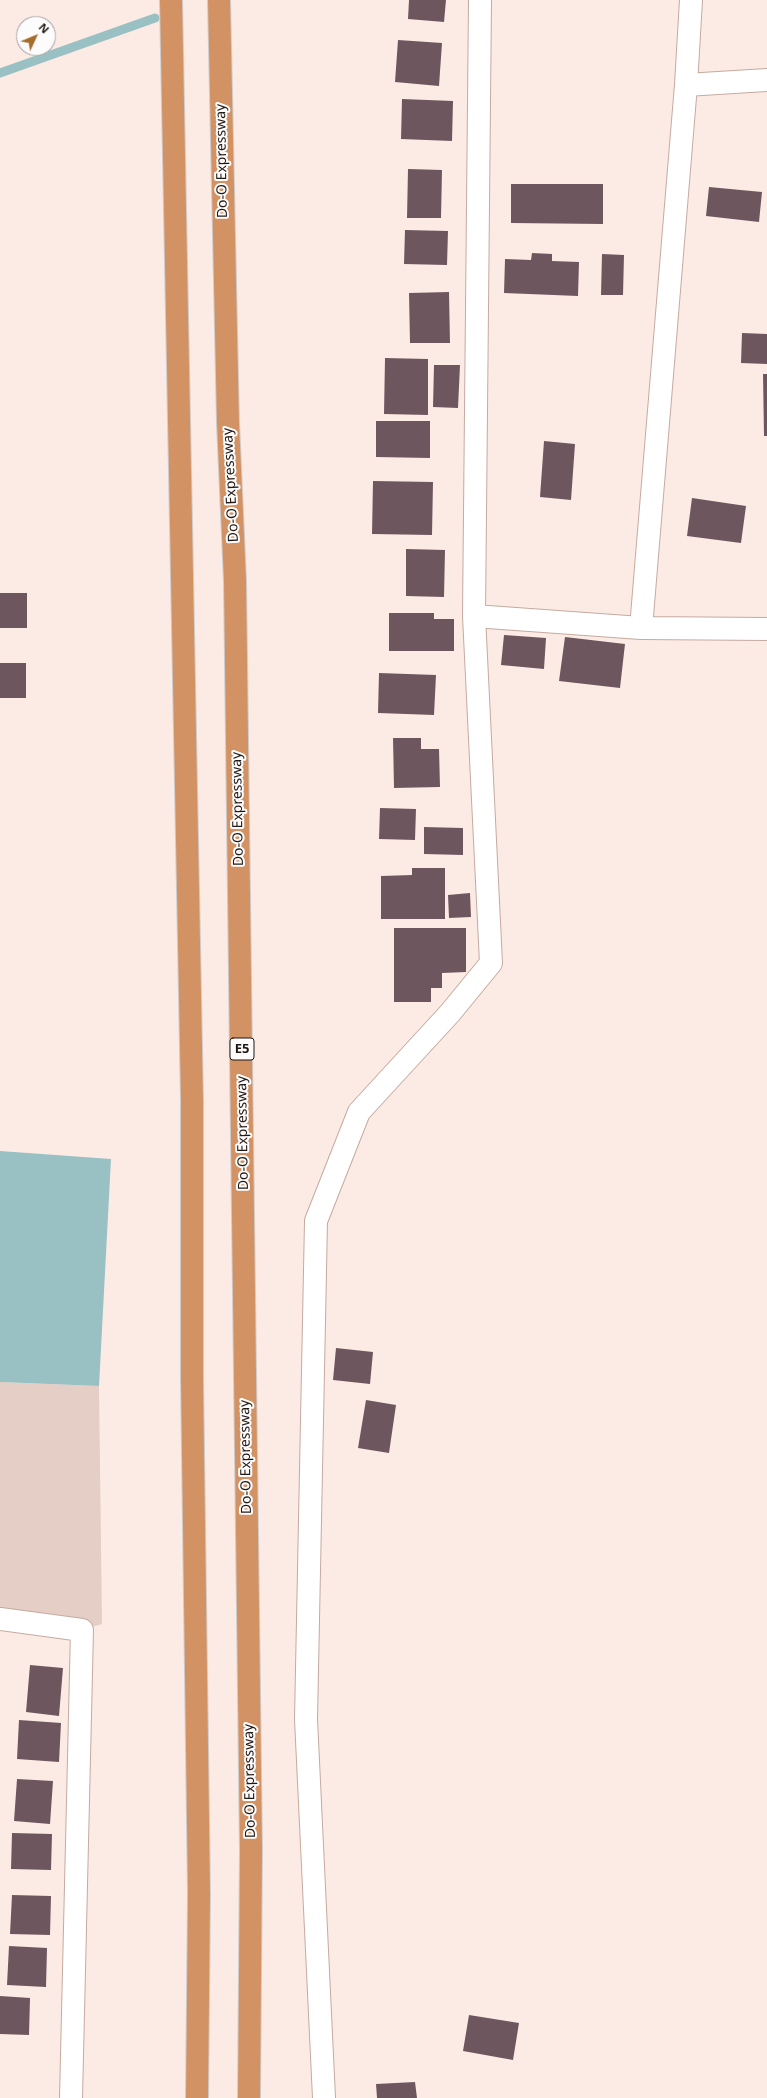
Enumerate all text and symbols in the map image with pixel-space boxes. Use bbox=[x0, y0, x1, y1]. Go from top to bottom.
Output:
north arrow bbox=[16, 16, 56, 56]
text: N bbox=[36, 20, 53, 36]
street label: Do-O Expressway bbox=[213, 104, 231, 218]
street label: Do-O Expressway bbox=[220, 427, 242, 543]
street label: Do-O Expressway bbox=[229, 752, 247, 866]
road number: E5 bbox=[230, 1038, 254, 1060]
street label: Do-O Expressway bbox=[234, 1076, 252, 1190]
street label: Do-O Expressway bbox=[237, 1400, 255, 1514]
street label: Do-O Expressway bbox=[241, 1724, 259, 1838]

